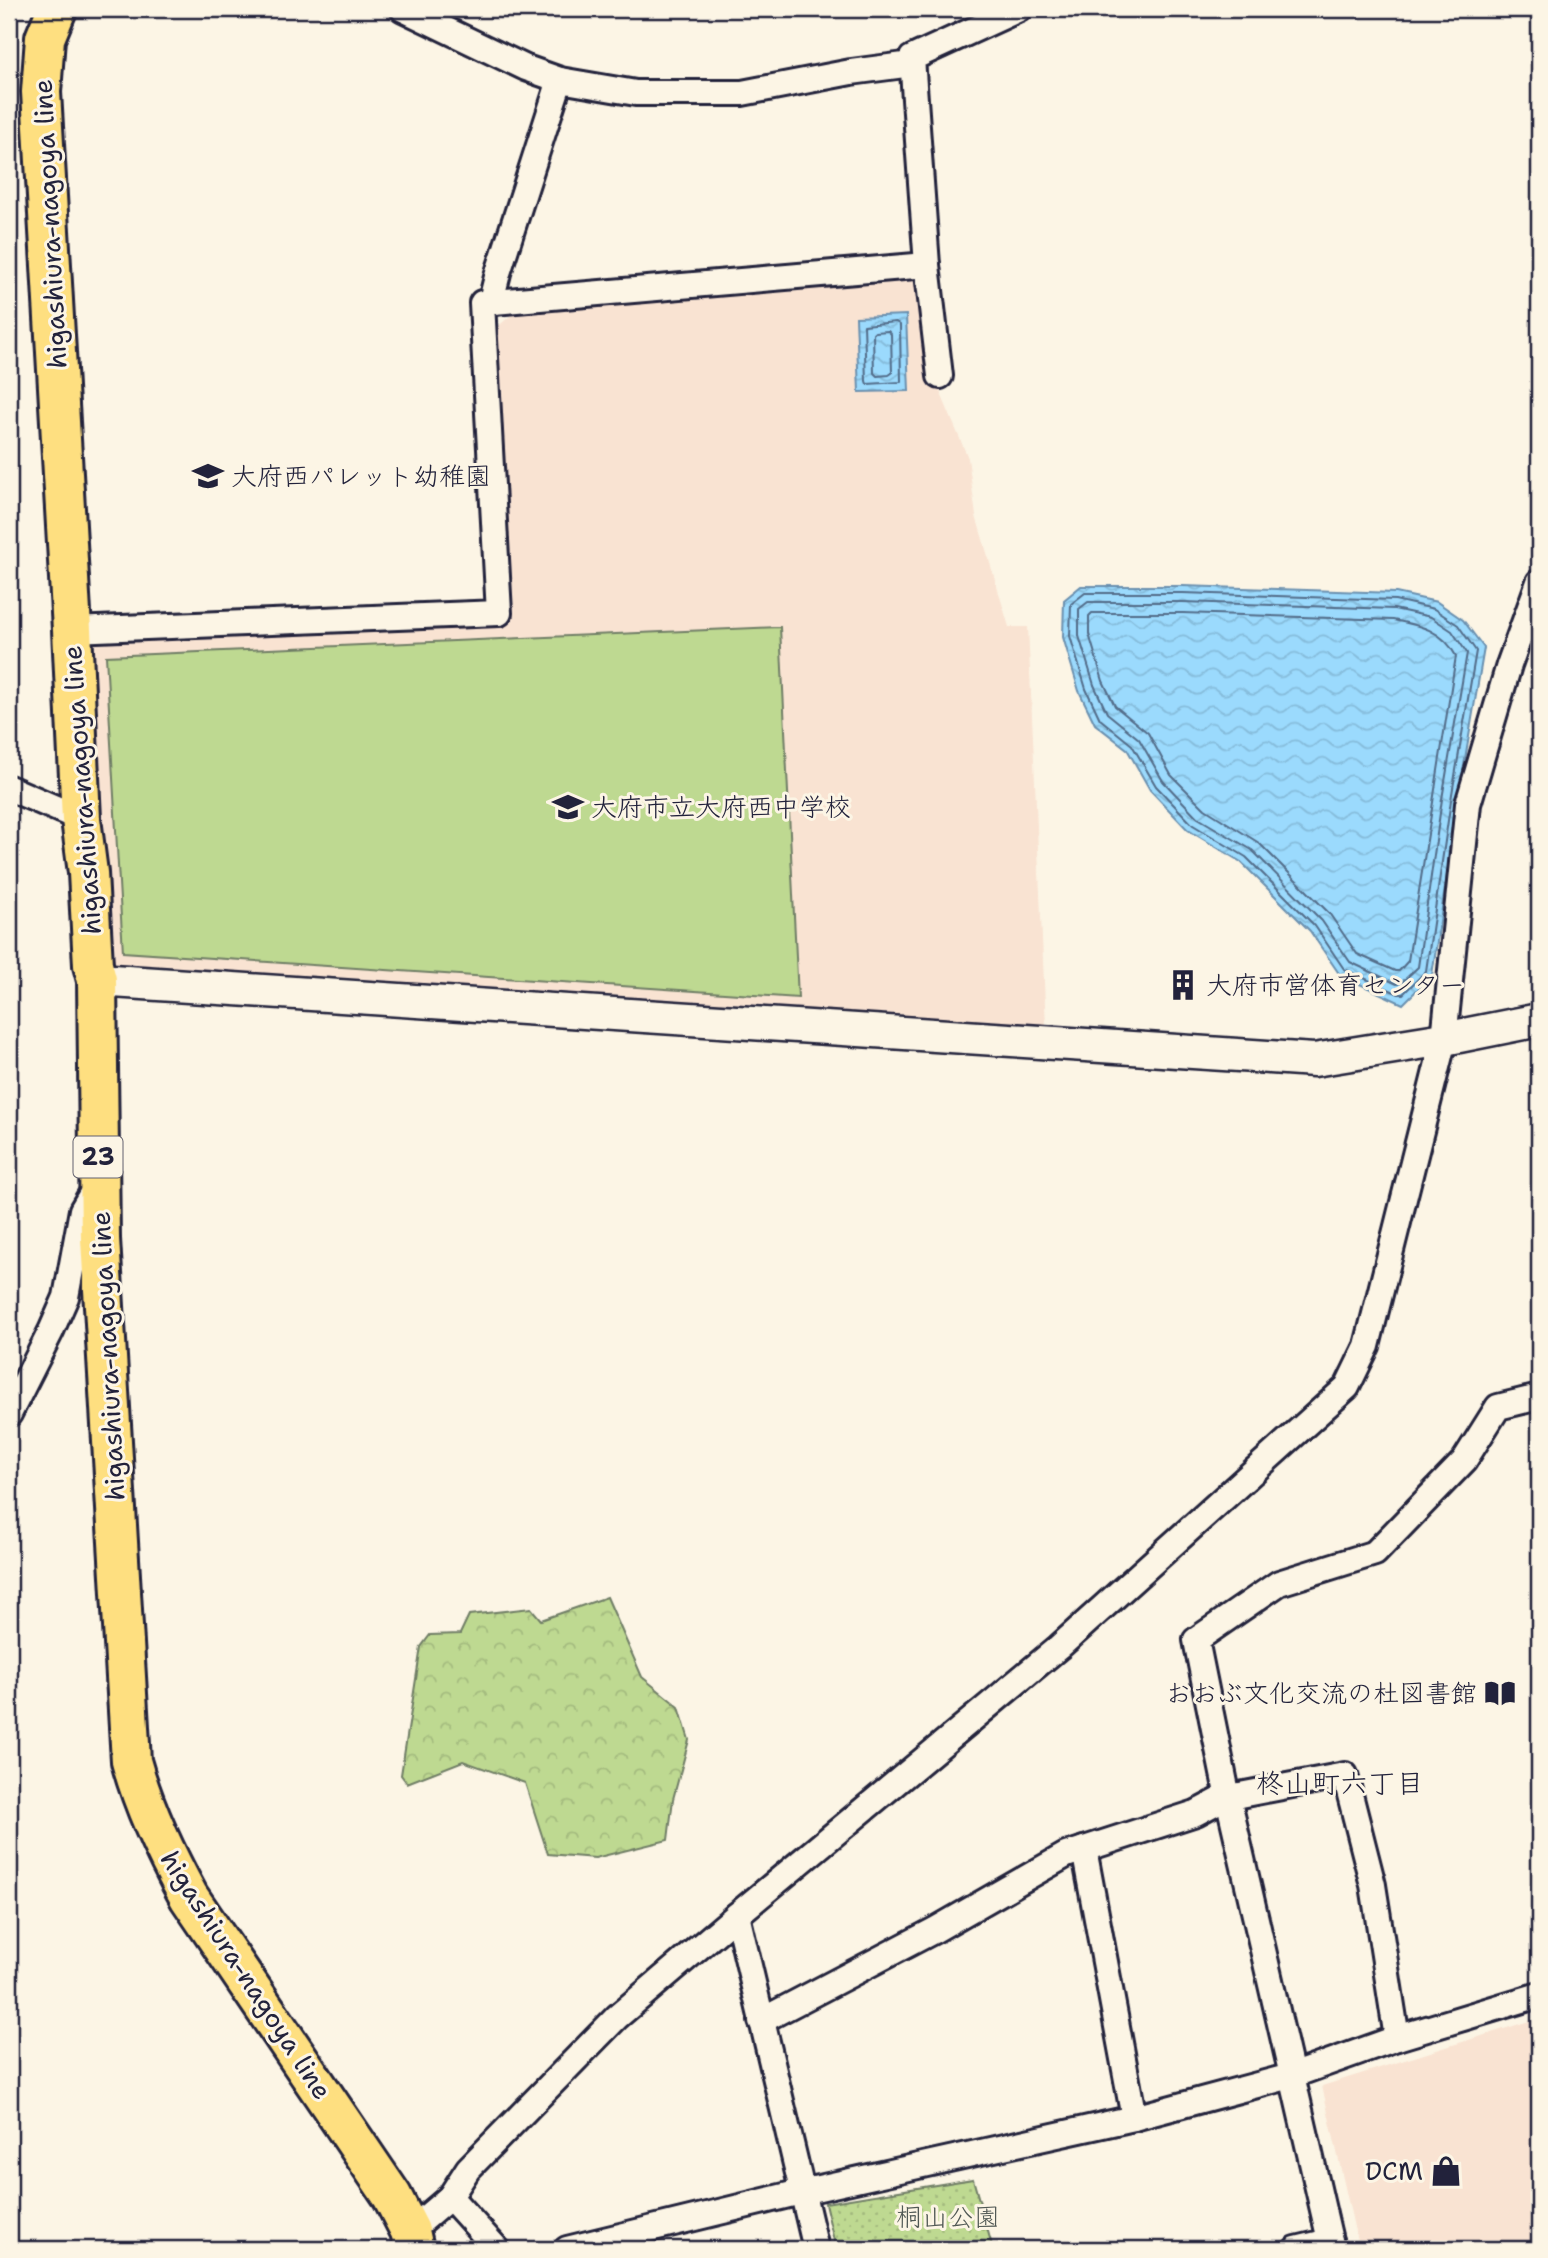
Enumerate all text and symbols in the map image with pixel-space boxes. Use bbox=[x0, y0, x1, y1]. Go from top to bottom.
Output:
street label: higashiura-nagoya line bbox=[24, 78, 75, 370]
place label: 大府西パレット幼稚園 bbox=[231, 458, 491, 493]
school or university icon: 大府西パレット幼稚園 bbox=[191, 459, 225, 493]
street label: higashiura-nagoya line bbox=[54, 644, 109, 936]
place label: 大府市立大府西中学校 bbox=[591, 789, 851, 824]
school or university icon: 大府市立大府西中学校 bbox=[551, 790, 585, 824]
place label: 大府市営体育センター bbox=[1206, 967, 1465, 1002]
building icon: 大府市営体育センター bbox=[1166, 968, 1200, 1002]
road number: 23 bbox=[74, 1136, 122, 1177]
street label: higashiura-nagoya line bbox=[82, 1210, 133, 1502]
place label: おおぶ文化交流の杜図書館 bbox=[1166, 1675, 1477, 1710]
library icon: おおぶ文化交流の杜図書館 bbox=[1483, 1676, 1517, 1710]
district label: 柊山町六丁目 bbox=[1256, 1764, 1424, 1802]
street label: higashiura-nagoya line bbox=[153, 1844, 340, 2106]
place label: DCM bbox=[1365, 2153, 1423, 2188]
shop icon: DCM bbox=[1429, 2154, 1463, 2188]
park label: 桐山公園 bbox=[896, 2199, 1000, 2234]

